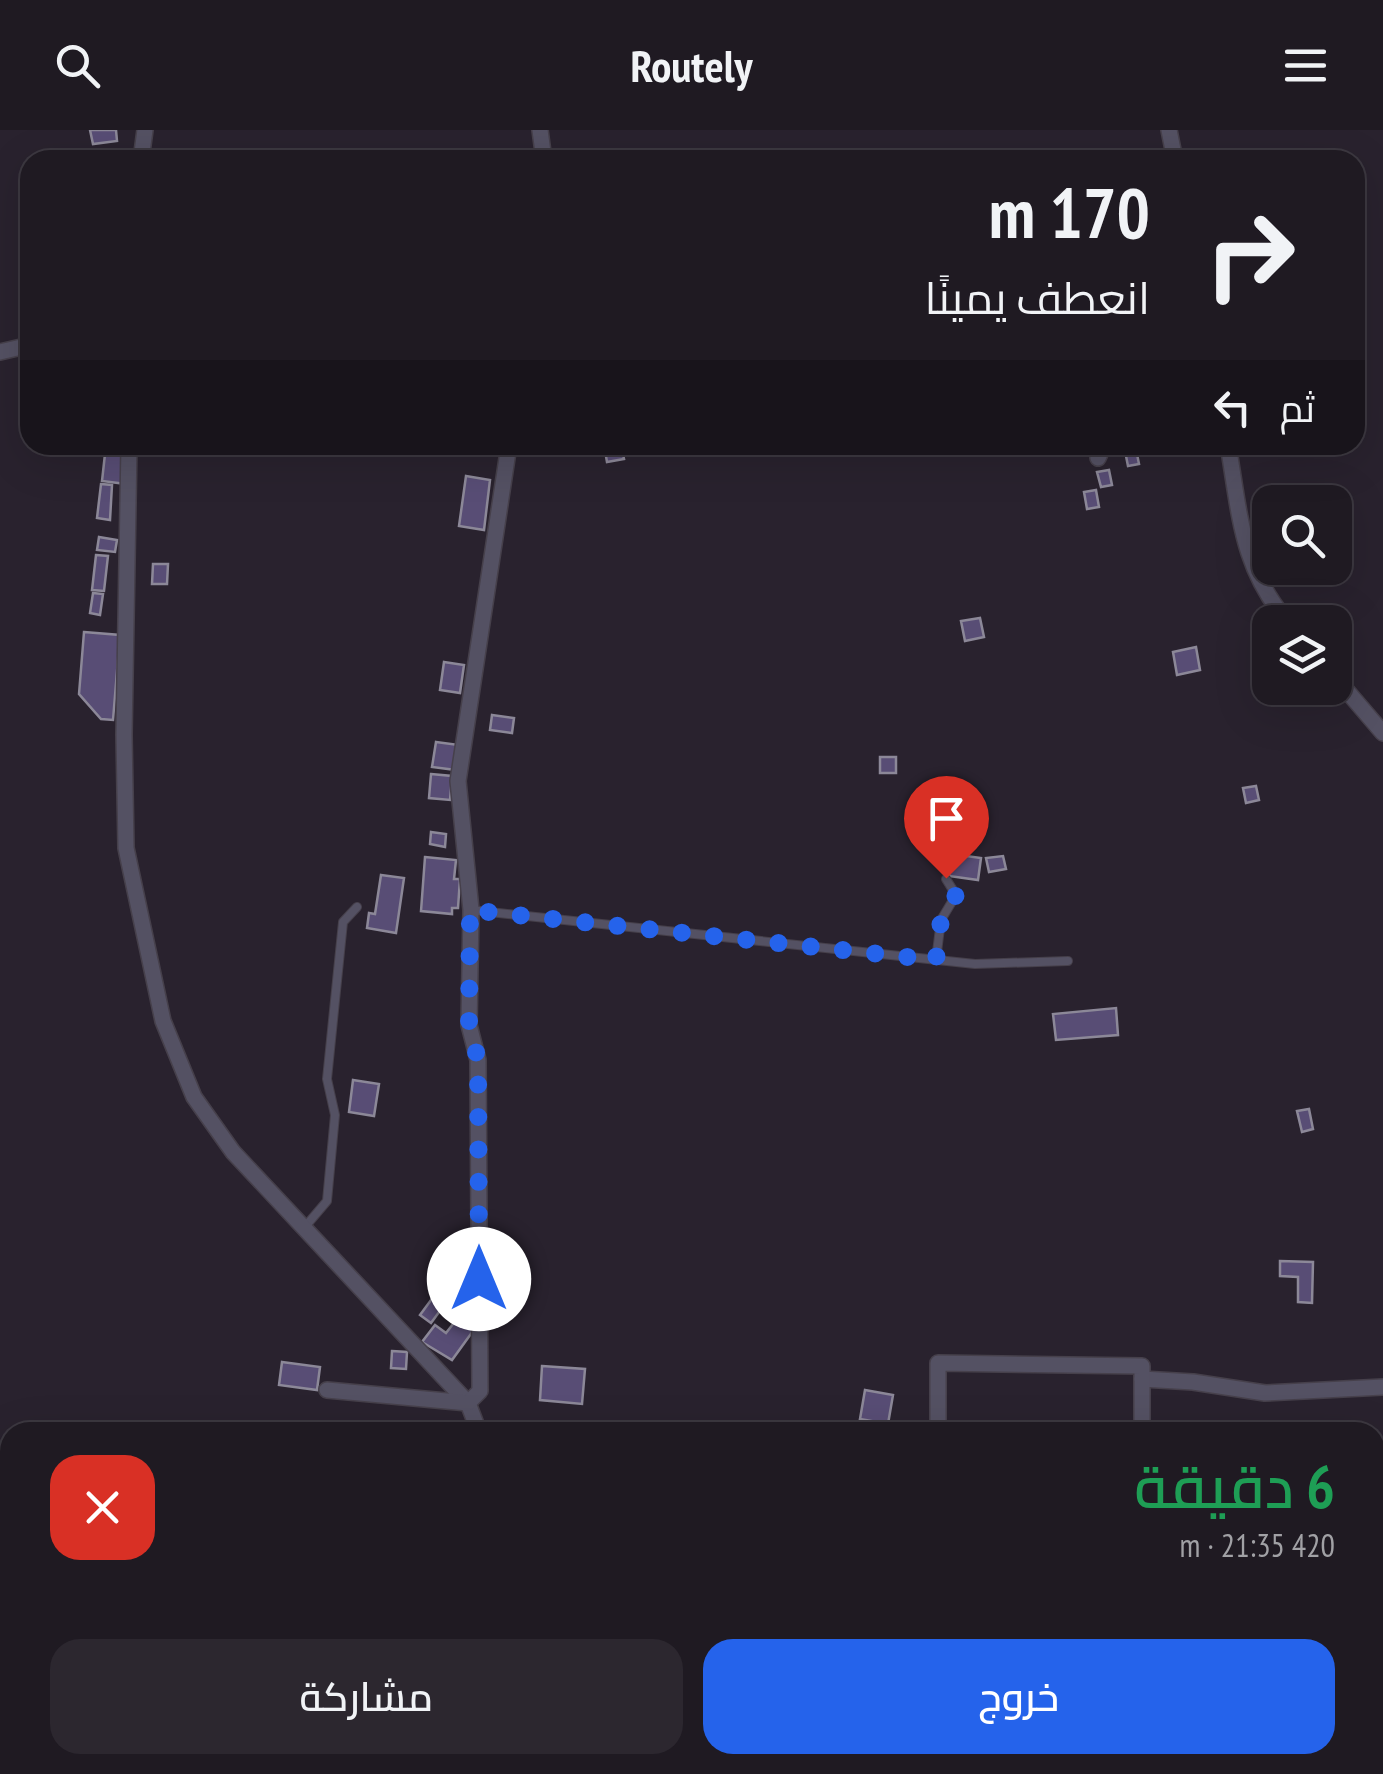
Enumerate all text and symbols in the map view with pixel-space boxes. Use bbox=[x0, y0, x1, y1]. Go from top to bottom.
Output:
text: Routely bbox=[630, 36, 753, 94]
icon: search bbox=[50, 38, 105, 93]
icon: menu bbox=[1278, 38, 1333, 93]
text: 170 m bbox=[989, 167, 1150, 257]
icon: right bbox=[1185, 190, 1315, 320]
text: انعطف يمينًا bbox=[924, 268, 1150, 326]
icon: left bbox=[1205, 380, 1260, 435]
text: ثم bbox=[1280, 383, 1315, 432]
map controls bbox=[1252, 485, 1352, 705]
button: search bbox=[1252, 485, 1352, 585]
button: layers bbox=[1252, 605, 1352, 705]
pin bbox=[904, 776, 989, 879]
icon: arrive bbox=[919, 791, 974, 846]
position arrow bbox=[427, 1227, 531, 1331]
text: 6 دقيقة bbox=[1134, 1447, 1335, 1525]
button: close bbox=[50, 1455, 155, 1560]
text: 420 m · 21:35 bbox=[1180, 1524, 1335, 1566]
button: مشاركة bbox=[50, 1639, 683, 1754]
button: خروج bbox=[703, 1639, 1335, 1754]

